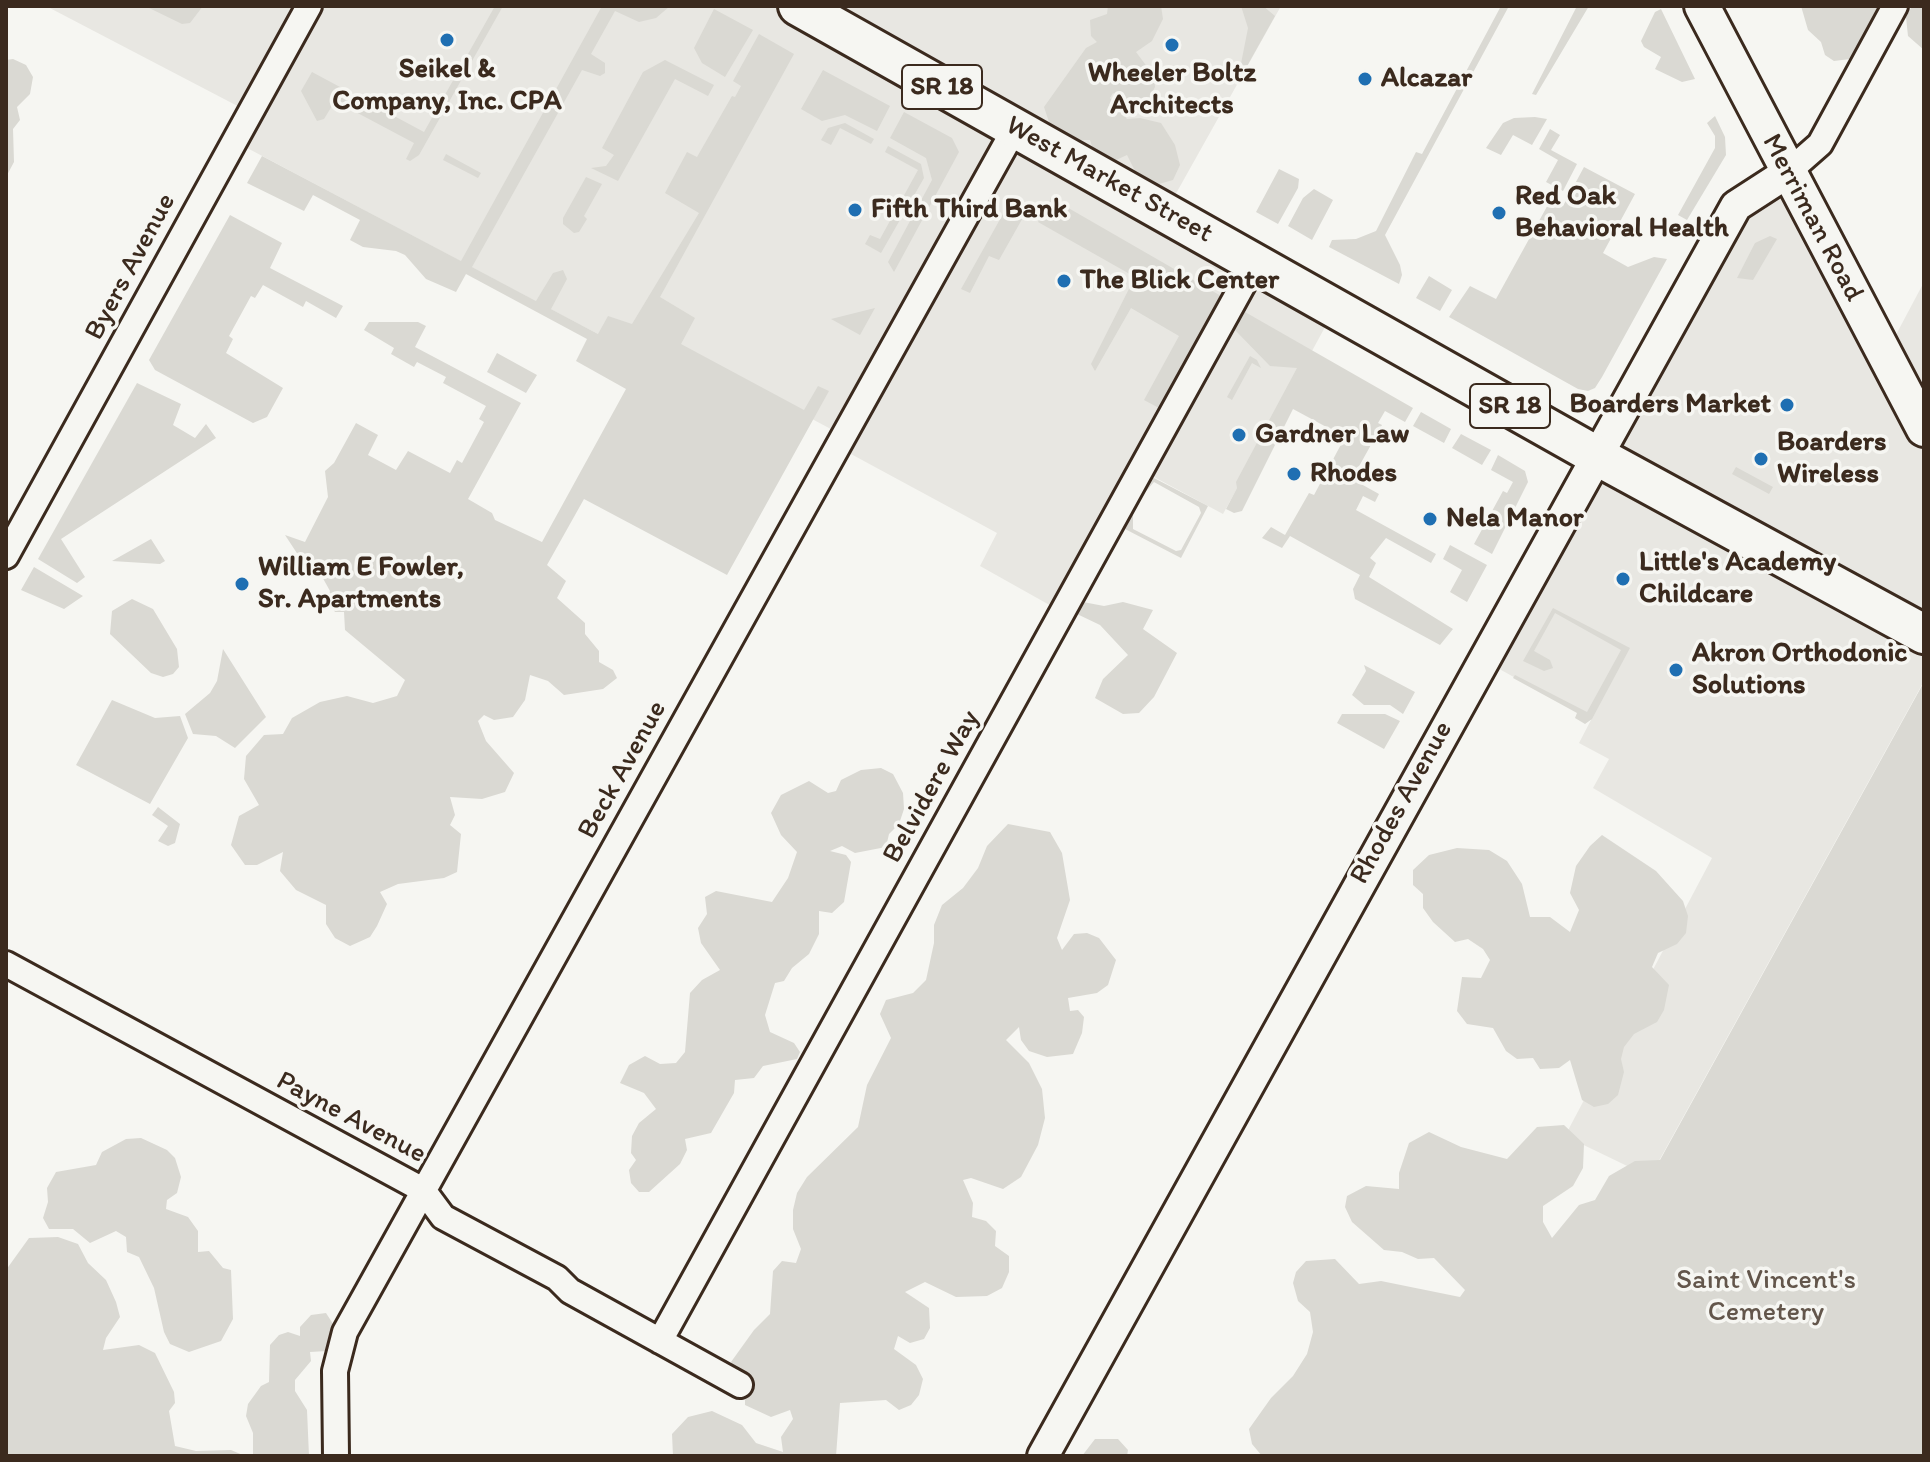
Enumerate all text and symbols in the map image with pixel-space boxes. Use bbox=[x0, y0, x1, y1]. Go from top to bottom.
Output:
marker: Seikel & Company, Inc. CPA bbox=[438, 31, 456, 49]
marker: Wheeler Boltz Architects bbox=[1163, 36, 1181, 54]
place label: Seikel & Company, Inc. CPA bbox=[332, 53, 562, 119]
place label: Wheeler Boltz Architects bbox=[1088, 57, 1256, 123]
place label: Alcazar bbox=[1381, 62, 1472, 96]
road number: SR 18 bbox=[902, 65, 982, 109]
marker: Alcazar bbox=[1356, 70, 1374, 88]
street label: West Market Street bbox=[1000, 109, 1218, 251]
street label: Merriman Road bbox=[1754, 129, 1870, 307]
place label: Red Oak Behavioral Health bbox=[1515, 180, 1729, 246]
street label: Byers Avenue bbox=[78, 188, 184, 346]
place label: Fifth Third Bank bbox=[871, 193, 1067, 227]
marker: Fifth Third Bank bbox=[846, 201, 864, 219]
marker: Red Oak Behavioral Health bbox=[1490, 204, 1508, 222]
place label: The Blick Center bbox=[1080, 264, 1279, 298]
marker: The Blick Center bbox=[1055, 272, 1073, 290]
road number: SR 18 bbox=[1470, 384, 1550, 428]
place label: Boarders Market bbox=[1570, 388, 1771, 422]
marker: Boarders Market bbox=[1778, 396, 1796, 414]
place label: Gardner Law bbox=[1255, 418, 1409, 452]
marker: Gardner Law bbox=[1230, 426, 1248, 444]
place label: Boarders Wireless bbox=[1777, 426, 1886, 492]
marker: Boarders Wireless bbox=[1752, 450, 1770, 468]
place label: Rhodes bbox=[1310, 457, 1397, 491]
marker: Rhodes bbox=[1285, 465, 1303, 483]
place label: Nela Manor bbox=[1446, 502, 1583, 536]
marker: Nela Manor bbox=[1421, 510, 1439, 528]
place label: Little's Academy Childcare bbox=[1639, 546, 1836, 612]
place label: William E Fowler, Sr. Apartments bbox=[258, 551, 464, 617]
marker: Little's Academy Childcare bbox=[1614, 570, 1632, 588]
marker: William E Fowler, Sr. Apartments bbox=[233, 575, 251, 593]
place label: Akron Orthodonic Solutions bbox=[1692, 637, 1907, 703]
marker: Akron Orthodonic Solutions bbox=[1667, 661, 1685, 679]
street label: Beck Avenue bbox=[571, 695, 675, 845]
street label: Belvidere Way bbox=[876, 705, 988, 869]
street label: Rhodes Avenue bbox=[1343, 716, 1461, 890]
street label: Payne Avenue bbox=[270, 1065, 432, 1171]
park label: Saint Vincent's Cemetery bbox=[1676, 1264, 1856, 1330]

